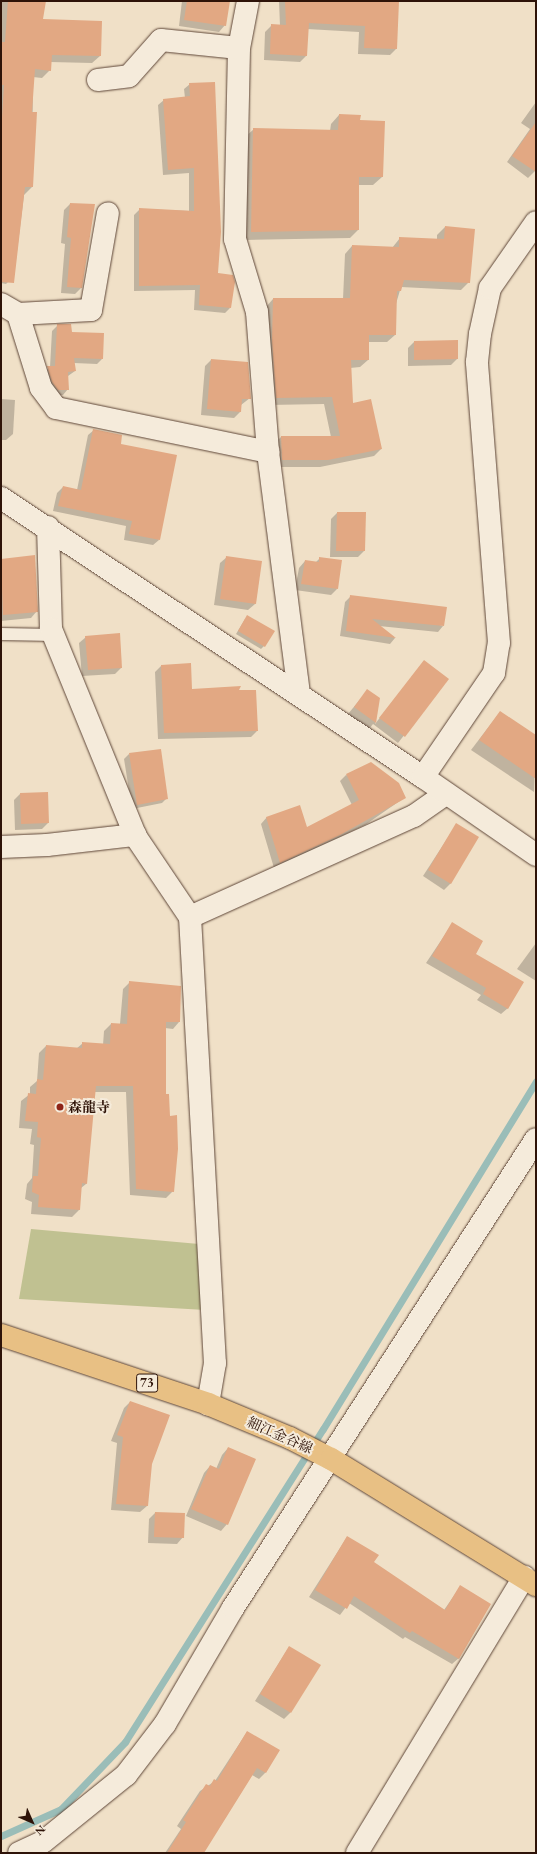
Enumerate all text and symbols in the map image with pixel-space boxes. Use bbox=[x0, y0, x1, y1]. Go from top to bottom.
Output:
place label: 森龍寺 bbox=[68, 1099, 110, 1115]
marker: 森龍寺 bbox=[55, 1102, 65, 1112]
road number: 73 bbox=[136, 1372, 158, 1394]
street label: 細江金谷線 bbox=[245, 1413, 315, 1457]
north arrow bbox=[12, 1802, 52, 1842]
text: N bbox=[32, 1822, 49, 1839]

